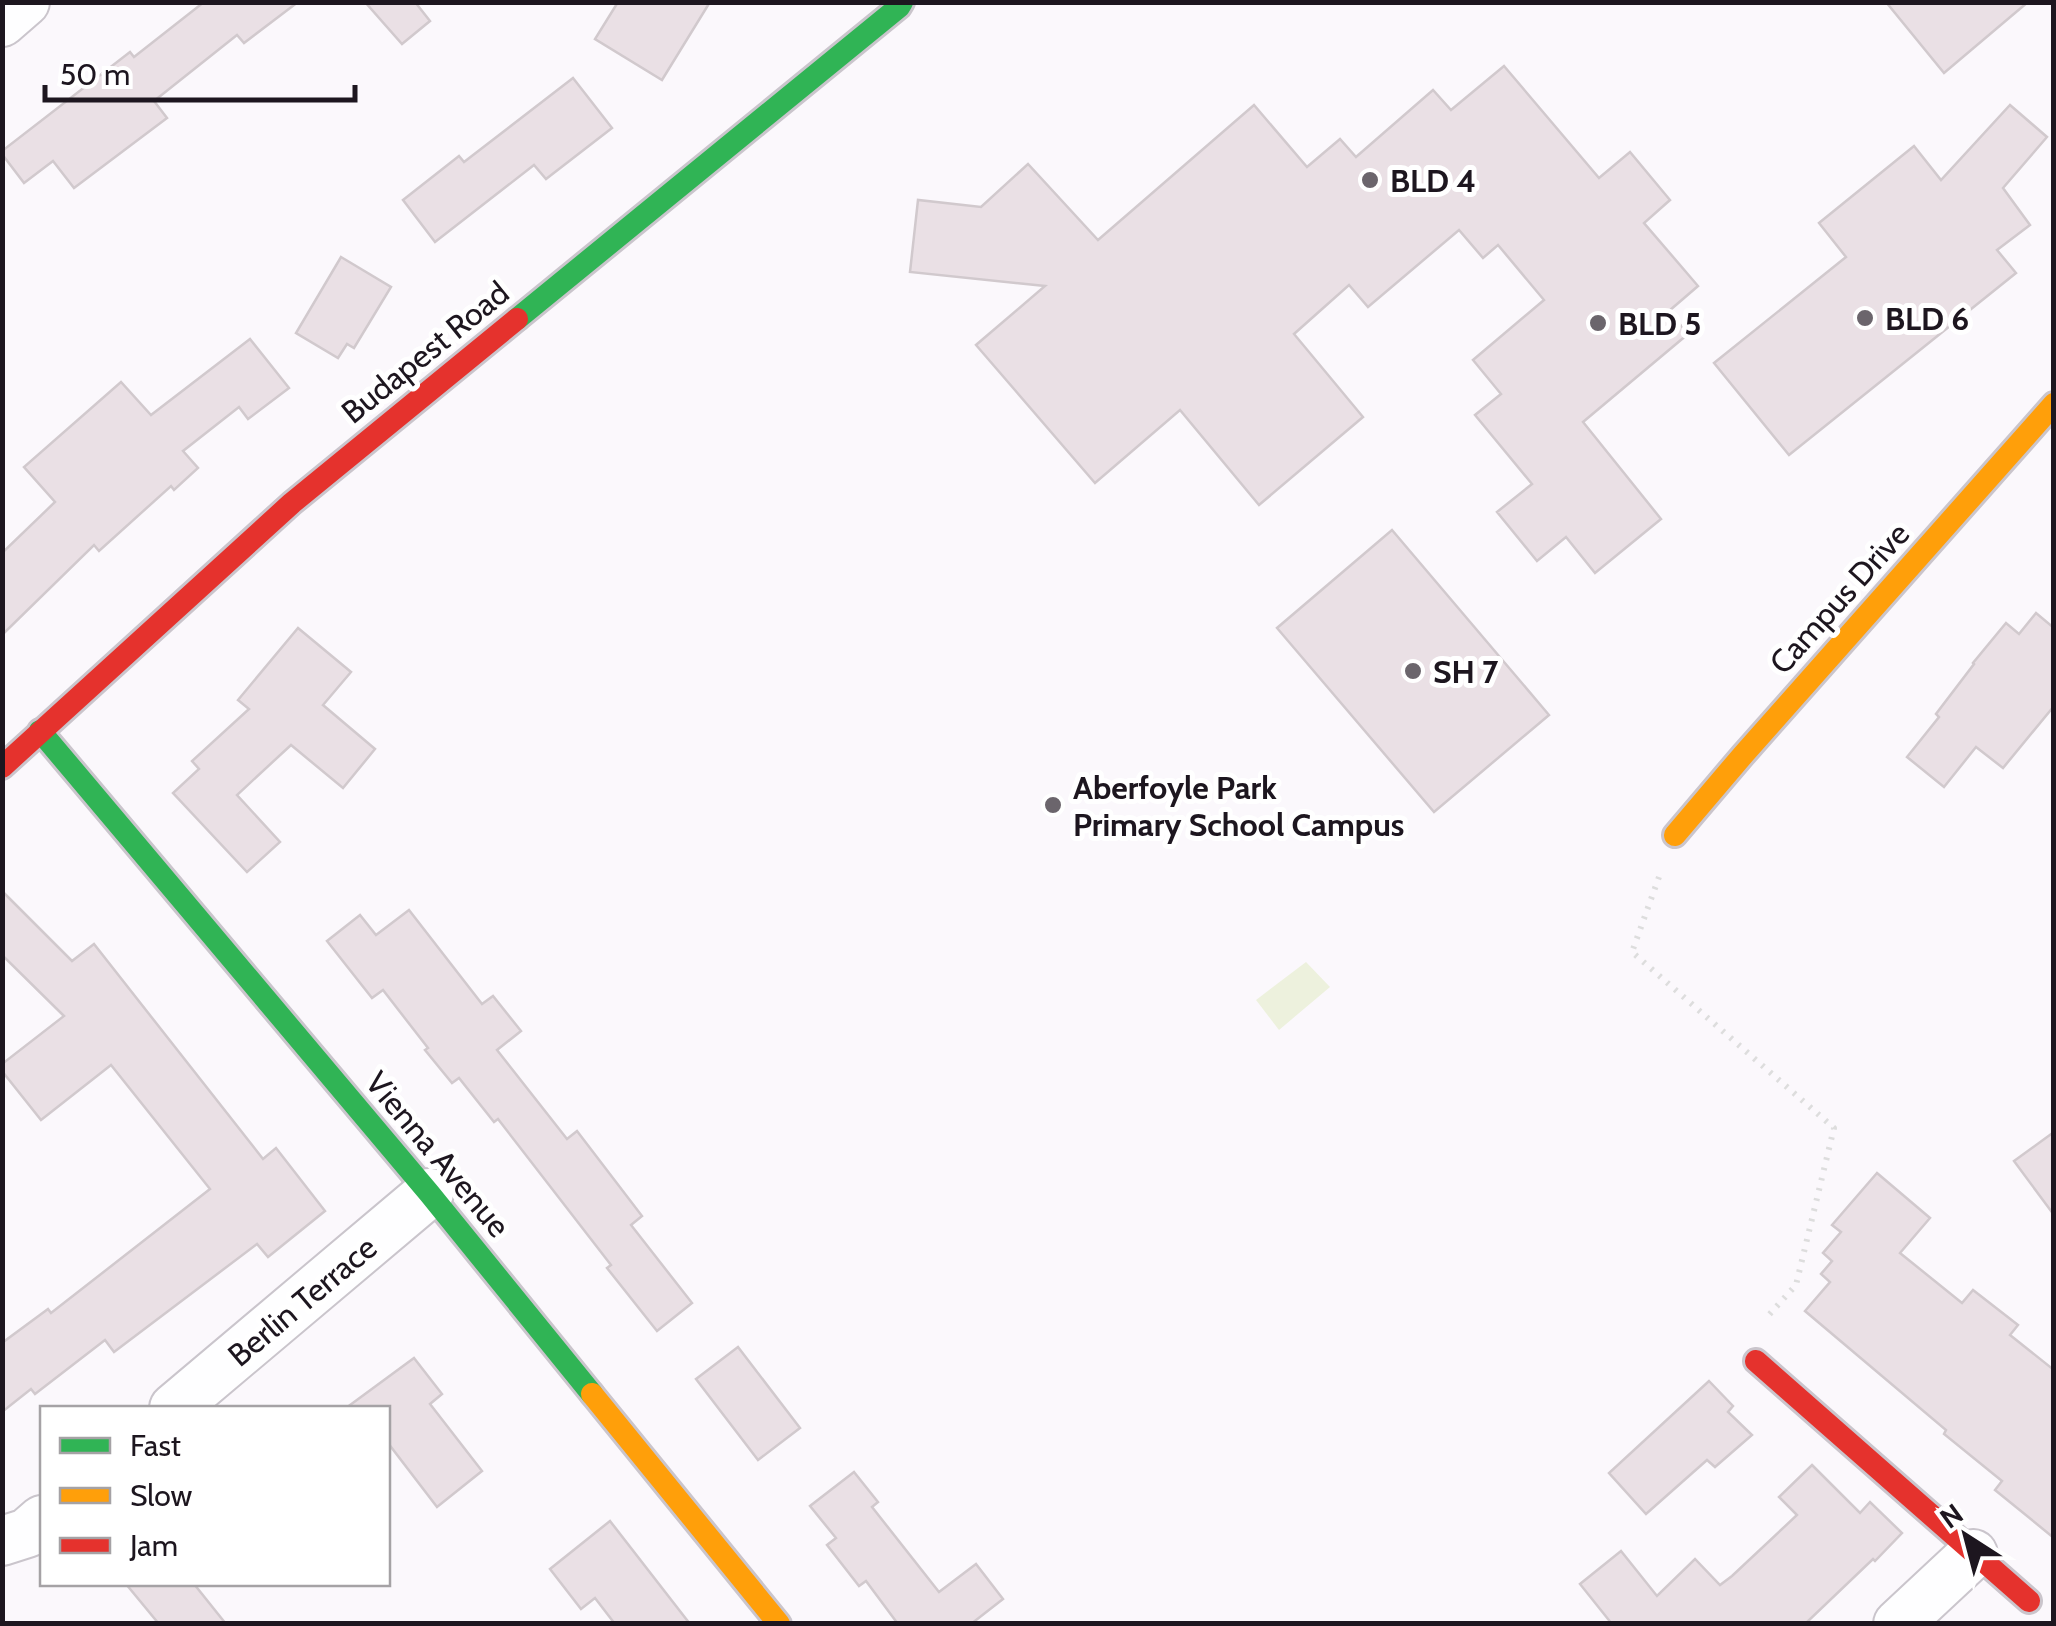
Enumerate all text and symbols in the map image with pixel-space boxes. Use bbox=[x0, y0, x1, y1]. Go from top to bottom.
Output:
scale bar bbox=[45, 40, 355, 102]
text: 50 m bbox=[60, 56, 130, 93]
place label: BLD 4 bbox=[1390, 161, 1476, 200]
marker: BLD 4 bbox=[1359, 169, 1381, 191]
street label: Budapest Road bbox=[334, 273, 516, 431]
place label: BLD 6 bbox=[1885, 299, 1969, 338]
place label: BLD 5 bbox=[1618, 304, 1701, 343]
marker: BLD 6 bbox=[1854, 307, 1876, 329]
marker: BLD 5 bbox=[1587, 312, 1609, 334]
street label: Campus Drive bbox=[1761, 514, 1917, 682]
place label: SH 7 bbox=[1433, 652, 1499, 691]
marker: SH 7 bbox=[1402, 660, 1424, 682]
place label: Aberfoyle Park Primary School Campus bbox=[1073, 768, 1404, 844]
marker: Aberfoyle Park Primary School Campus bbox=[1042, 794, 1064, 816]
street label: Vienna Avenue bbox=[358, 1063, 518, 1245]
street label: Berlin Terrace bbox=[220, 1228, 384, 1374]
legend bbox=[40, 1406, 390, 1586]
text: Fast bbox=[130, 1427, 181, 1464]
text: Slow bbox=[130, 1477, 193, 1514]
north arrow bbox=[1916, 1486, 2016, 1586]
text: N bbox=[1933, 1496, 1969, 1535]
text: Jam bbox=[129, 1527, 178, 1564]

